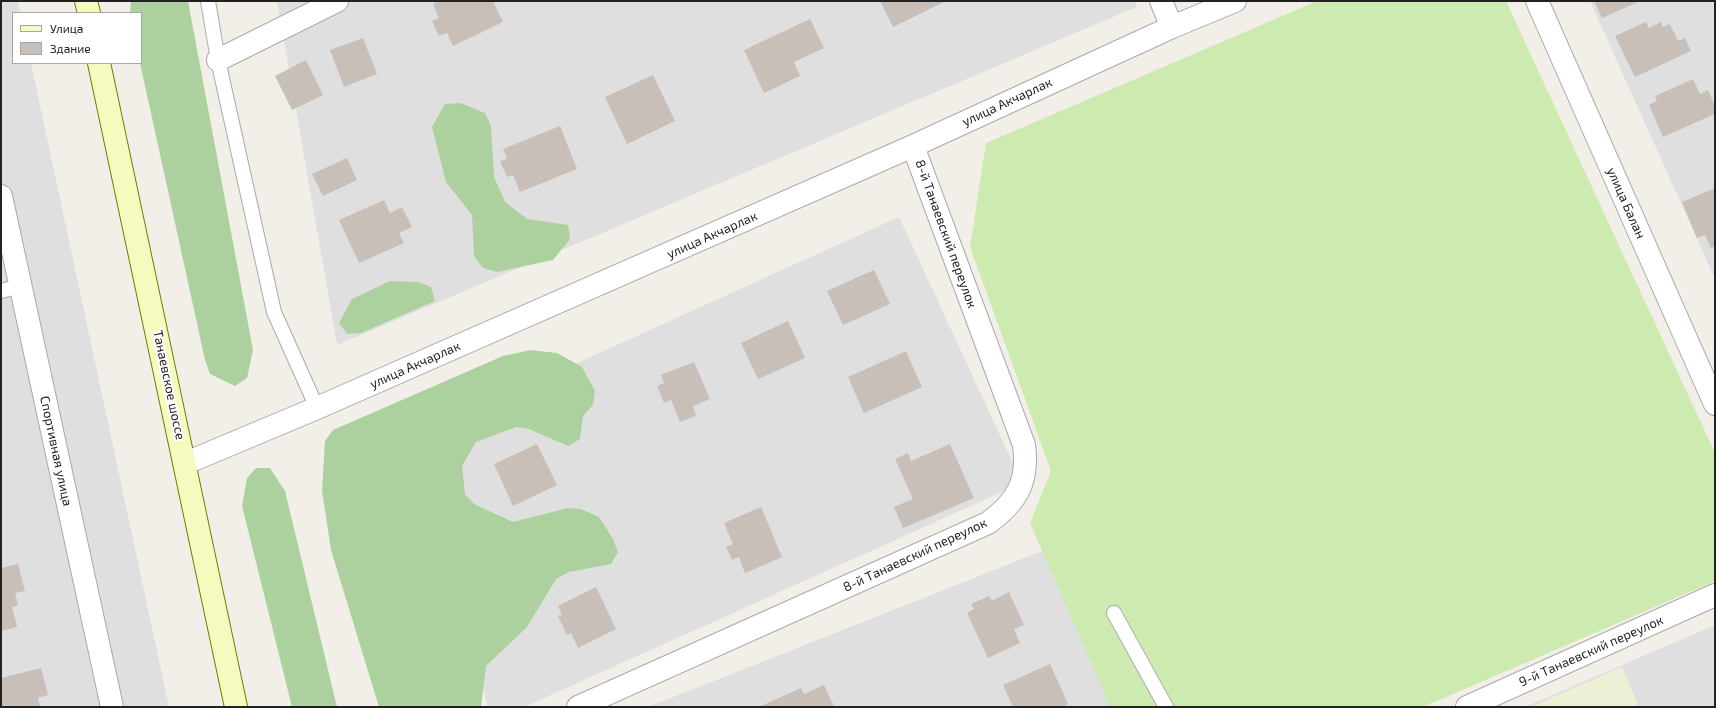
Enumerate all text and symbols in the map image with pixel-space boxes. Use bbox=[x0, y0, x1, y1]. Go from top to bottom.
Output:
legend bbox=[12, 12, 142, 64]
text: Улица bbox=[50, 21, 83, 35]
text: Здание bbox=[50, 41, 91, 55]
street label: улица Акчарлак bbox=[960, 74, 1054, 130]
street label: 8-й Танаевский переулок bbox=[912, 158, 980, 310]
street label: улица Балан bbox=[1603, 165, 1649, 241]
street label: улица Акчарлак bbox=[664, 208, 760, 262]
street label: Танаевское шоссе bbox=[150, 329, 188, 441]
street label: улица Акчарлак bbox=[367, 338, 463, 392]
street label: Спортивная улица bbox=[37, 395, 75, 507]
street label: 8-й Танаевский переулок bbox=[841, 515, 989, 595]
street label: 9-й Танаевский переулок bbox=[1516, 612, 1666, 690]

